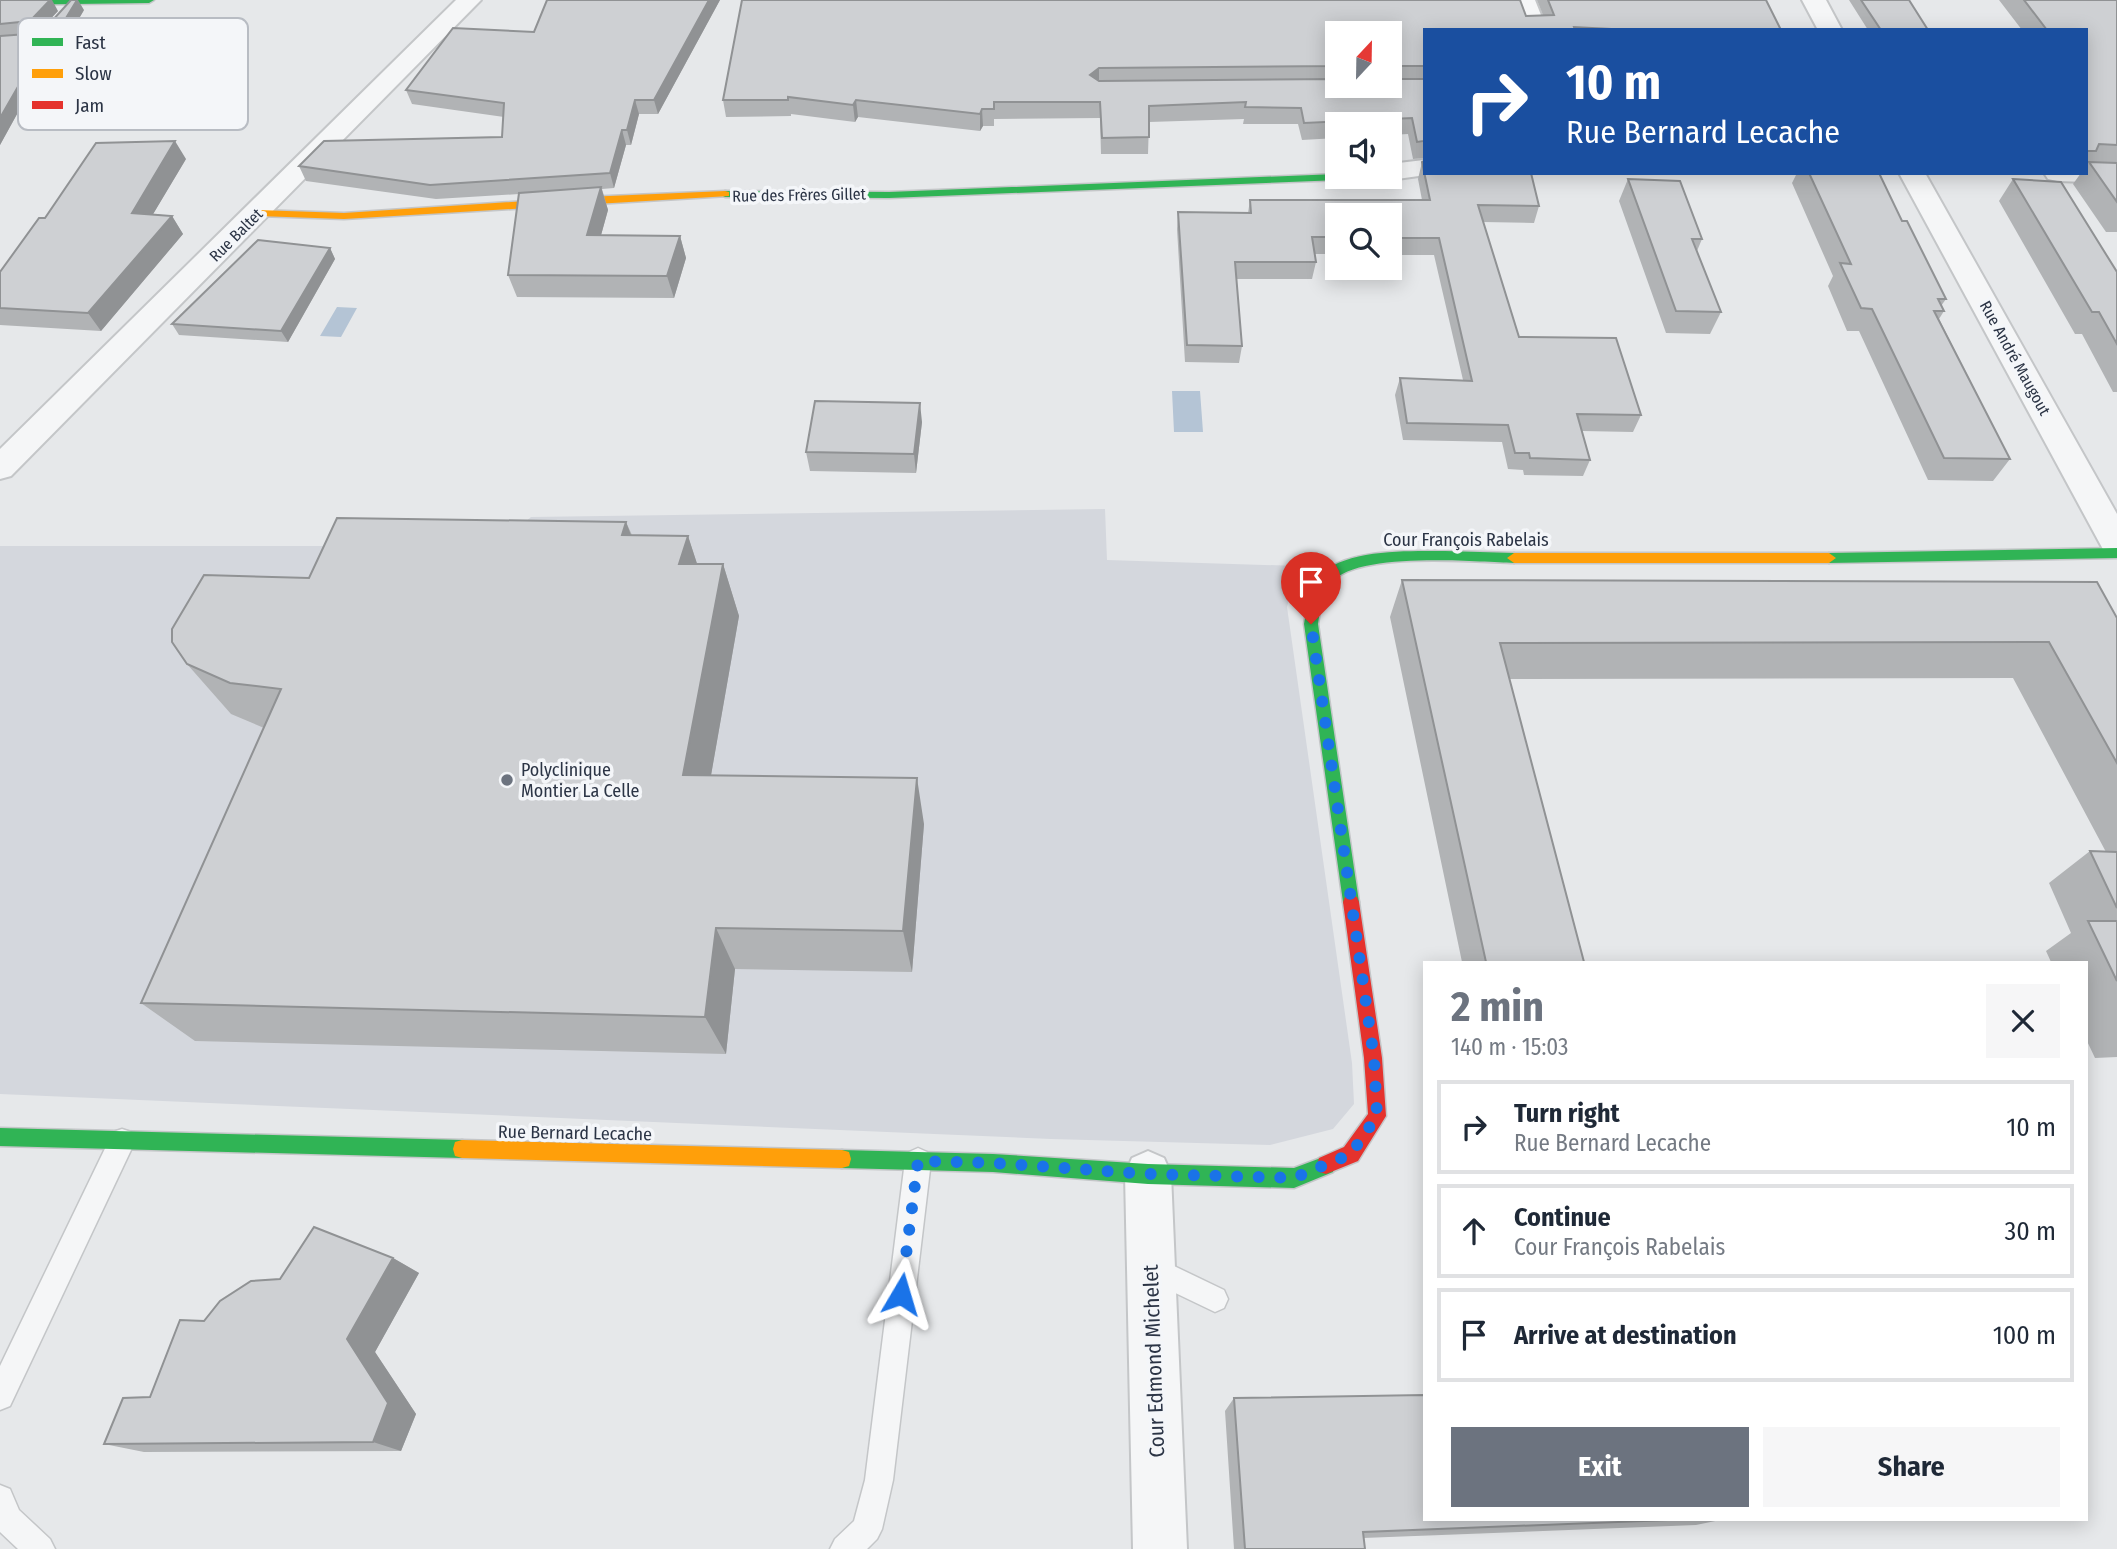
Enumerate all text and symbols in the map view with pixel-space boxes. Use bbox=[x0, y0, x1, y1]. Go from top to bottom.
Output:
legend bbox=[18, 18, 248, 130]
north arrow bbox=[1325, 21, 1402, 98]
map controls bbox=[1325, 21, 1402, 280]
text: Fast bbox=[75, 31, 106, 54]
text: 10 m bbox=[1566, 53, 1661, 112]
icon: right bbox=[1451, 56, 1542, 147]
text: Slow bbox=[75, 62, 112, 85]
text: Jam bbox=[75, 94, 104, 117]
button: sound bbox=[1325, 112, 1402, 189]
text: Rue Bernard Lecache bbox=[1566, 113, 1840, 151]
street label: Rue des Frères Gillet bbox=[732, 184, 867, 206]
button: search bbox=[1325, 203, 1402, 280]
street label: Rue Baltet bbox=[205, 204, 267, 266]
street label: Rue André Maugout bbox=[1976, 297, 2055, 419]
street label: Cour François Rabelais bbox=[1383, 529, 1549, 551]
pin bbox=[1281, 552, 1341, 624]
icon: arrive bbox=[1292, 563, 1330, 601]
place label: Polyclinique Montier La Celle bbox=[521, 759, 640, 802]
marker: Polyclinique Montier La Celle bbox=[499, 772, 515, 788]
text: 2 min bbox=[1451, 982, 1544, 1032]
button: close bbox=[1986, 984, 2060, 1058]
text: 140 m · 15:03 bbox=[1451, 1033, 1568, 1061]
text: Turn right bbox=[1514, 1098, 1620, 1129]
icon: right bbox=[1455, 1108, 1493, 1146]
text: 10 m bbox=[2006, 1112, 2056, 1143]
street label: Rue Bernard Lecache bbox=[498, 1121, 652, 1145]
text: Rue Bernard Lecache bbox=[1514, 1129, 1711, 1157]
text: Continue bbox=[1514, 1202, 1611, 1233]
icon: ahead bbox=[1455, 1212, 1493, 1250]
text: 30 m bbox=[2005, 1216, 2056, 1247]
text: Cour François Rabelais bbox=[1514, 1233, 1725, 1261]
position arrow bbox=[864, 1257, 938, 1331]
street label: Cour Edmond Michelet bbox=[1138, 1264, 1170, 1458]
icon: arrive bbox=[1455, 1316, 1493, 1354]
text: Arrive at destination bbox=[1514, 1320, 1737, 1351]
text: 100 m bbox=[1993, 1320, 2056, 1351]
button: Exit bbox=[1451, 1427, 1749, 1507]
button: Share bbox=[1763, 1427, 2060, 1507]

